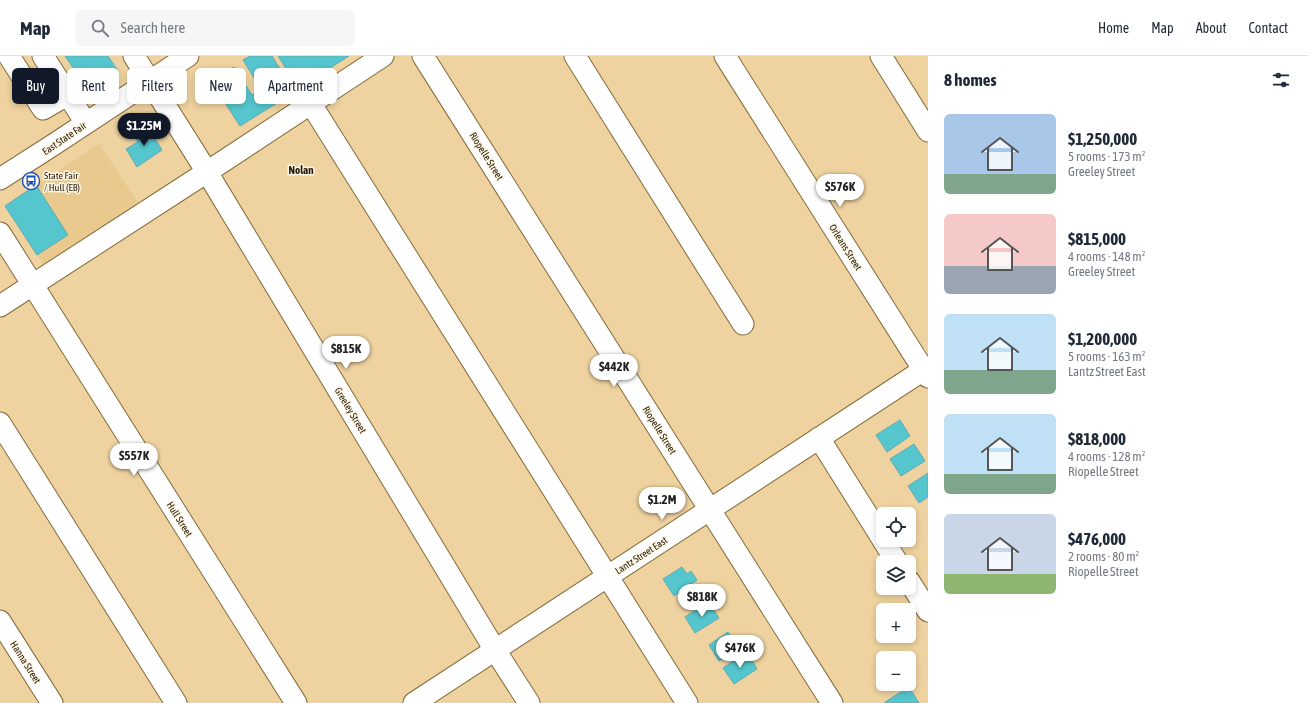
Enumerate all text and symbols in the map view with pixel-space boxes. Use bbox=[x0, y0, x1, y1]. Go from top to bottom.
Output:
search box bbox=[75, 10, 355, 46]
text: Map bbox=[20, 17, 51, 39]
icon: search bbox=[89, 17, 111, 39]
text: Search here bbox=[121, 19, 185, 36]
text: Home bbox=[1098, 20, 1129, 36]
text: Map bbox=[1151, 20, 1174, 36]
text: About bbox=[1196, 20, 1227, 36]
text: Contact bbox=[1249, 20, 1288, 36]
chip: Buy bbox=[12, 68, 59, 104]
chip: Rent bbox=[67, 68, 119, 104]
chip: Filters bbox=[127, 68, 187, 104]
chip: New bbox=[195, 68, 246, 104]
chip: Apartment bbox=[254, 68, 337, 104]
icon: filters bbox=[1270, 69, 1292, 91]
text: 8 homes bbox=[944, 70, 997, 90]
pin: $1.25M bbox=[111, 113, 177, 147]
text: $1.25M bbox=[127, 118, 161, 133]
street label: East State Fair bbox=[40, 119, 89, 157]
text: $1,250,000 bbox=[1068, 129, 1137, 149]
street label: Riopelle Street bbox=[468, 130, 506, 182]
icon: home bbox=[976, 130, 1024, 178]
text: 5 rooms · 173 m² bbox=[1068, 149, 1145, 164]
district label: Nolan bbox=[288, 164, 314, 176]
text: Greeley Street bbox=[1068, 164, 1135, 179]
place label: State Fair / Hull (EB) bbox=[44, 170, 80, 193]
bus stop icon: State Fair / Hull (EB) bbox=[21, 171, 41, 191]
pin: $576K bbox=[812, 174, 868, 208]
text: $576K bbox=[825, 179, 855, 194]
street label: Orleans Street bbox=[827, 222, 864, 272]
text: $815,000 bbox=[1068, 229, 1126, 249]
icon: home bbox=[976, 230, 1024, 278]
text: 4 rooms · 148 m² bbox=[1068, 249, 1145, 264]
text: Greeley Street bbox=[1068, 264, 1135, 279]
text: $1,200,000 bbox=[1068, 329, 1137, 349]
icon: home bbox=[976, 330, 1024, 378]
pin: $815K bbox=[318, 336, 374, 370]
text: $815K bbox=[331, 341, 361, 356]
text: 5 rooms · 163 m² bbox=[1068, 349, 1145, 364]
pin: $442K bbox=[586, 354, 642, 388]
text: $442K bbox=[599, 359, 629, 374]
text: Lantz Street East bbox=[1068, 364, 1146, 379]
street label: Greeley Street bbox=[333, 385, 369, 435]
street label: Riopelle Street bbox=[641, 404, 679, 456]
text: $818,000 bbox=[1068, 429, 1126, 449]
icon: home bbox=[976, 430, 1024, 478]
pin: $557K bbox=[106, 443, 162, 477]
text: $557K bbox=[119, 448, 149, 463]
text: 4 rooms · 128 m² bbox=[1068, 449, 1145, 464]
text: Riopelle Street bbox=[1068, 464, 1139, 479]
pin: $1.2M bbox=[634, 487, 690, 521]
text: $1.2M bbox=[648, 492, 676, 507]
street label: Hull Street bbox=[165, 500, 195, 539]
map controls bbox=[876, 507, 916, 691]
button: locate bbox=[876, 507, 916, 547]
text: $476,000 bbox=[1068, 529, 1126, 549]
icon: home bbox=[976, 530, 1024, 578]
street label: Lantz Street East bbox=[613, 534, 669, 576]
text: 2 rooms · 80 m² bbox=[1068, 549, 1139, 564]
button: layers bbox=[876, 555, 916, 595]
text: Riopelle Street bbox=[1068, 564, 1139, 579]
pin: $818K bbox=[674, 584, 730, 618]
text: $818K bbox=[687, 589, 717, 604]
button: + bbox=[876, 603, 916, 643]
pin: $476K bbox=[712, 635, 768, 669]
street label: Hanna Street bbox=[8, 639, 43, 686]
text: $476K bbox=[725, 640, 755, 655]
button: − bbox=[876, 651, 916, 691]

